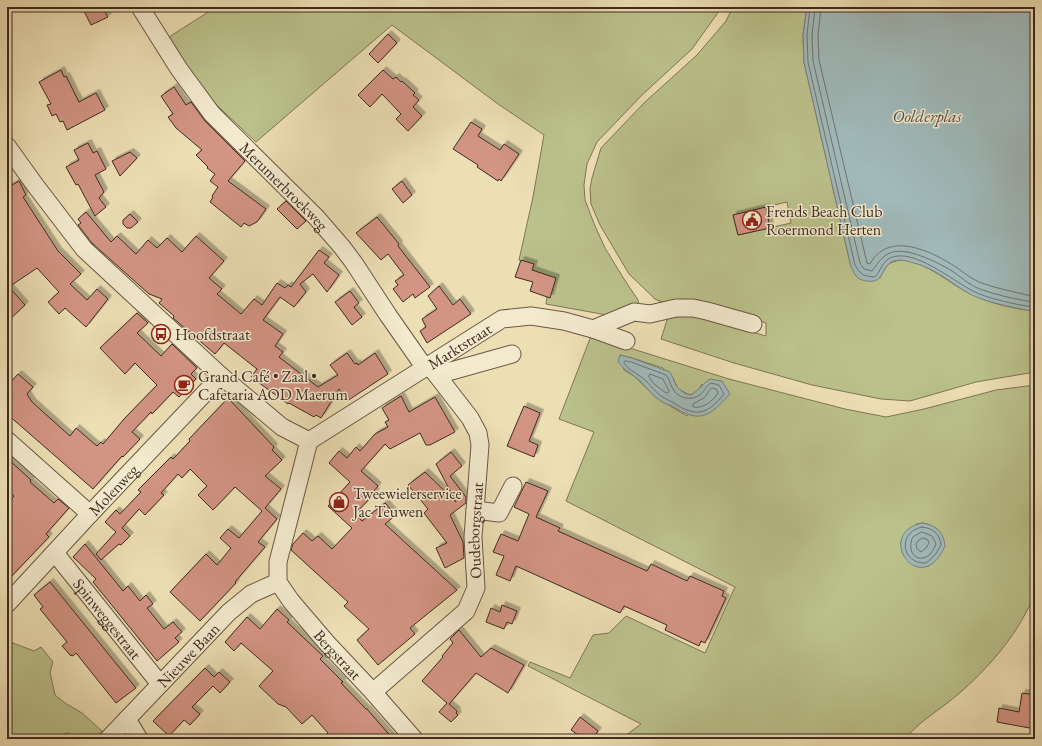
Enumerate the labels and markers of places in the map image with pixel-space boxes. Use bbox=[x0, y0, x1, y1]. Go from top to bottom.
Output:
place label: Frends Beach Club Roermond Herten bbox=[766, 201, 883, 240]
public building icon: Frends Beach Club Roermond Herten bbox=[741, 209, 763, 231]
bus stop icon: Hoofdstraat bbox=[150, 323, 172, 345]
place label: Hoofdstraat bbox=[175, 324, 250, 345]
place label: Grand Café • Zaal • Cafetaria AOD Maerum bbox=[198, 366, 348, 405]
cafe icon: Grand Café • Zaal • Cafetaria AOD Maerum bbox=[173, 374, 195, 396]
place label: Tweewielerservice Jac Teuwen bbox=[351, 483, 462, 522]
shop icon: Tweewielerservice Jac Teuwen bbox=[328, 491, 350, 513]

